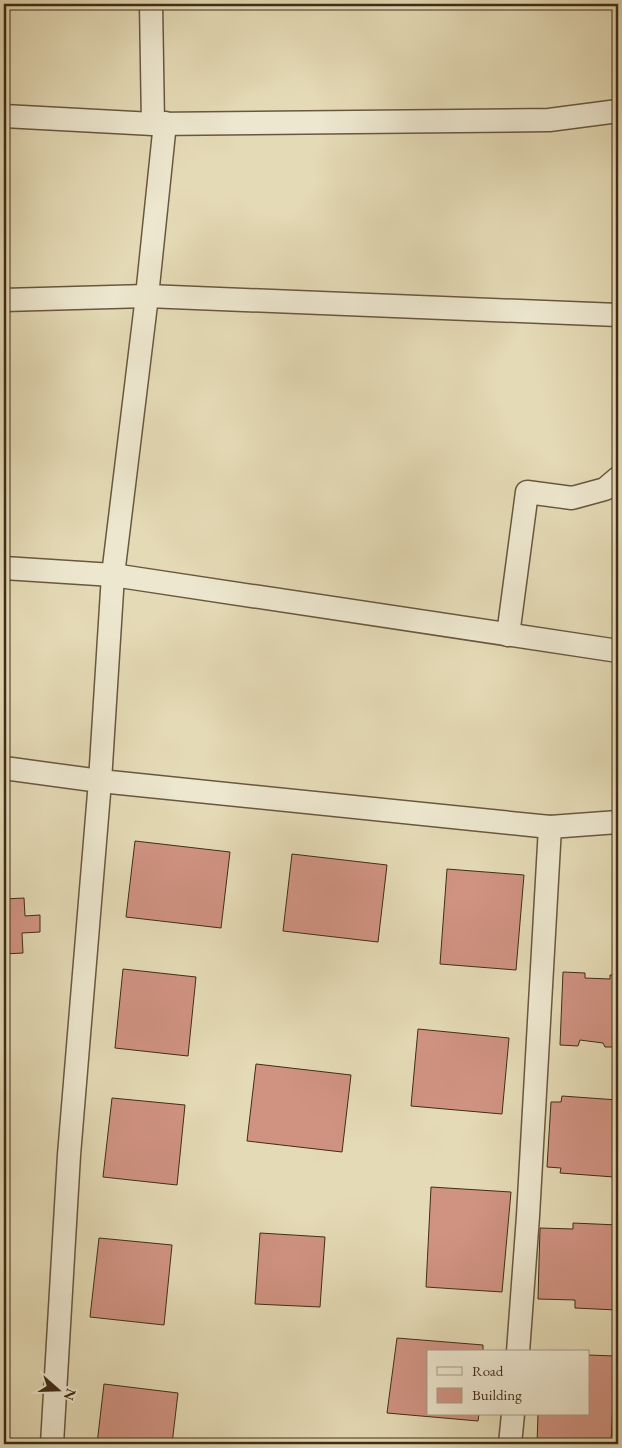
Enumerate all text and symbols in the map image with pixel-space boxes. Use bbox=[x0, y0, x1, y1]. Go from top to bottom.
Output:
legend bbox=[427, 1350, 590, 1416]
text: Road bbox=[472, 1361, 504, 1380]
north arrow bbox=[32, 1366, 82, 1416]
text: Building bbox=[472, 1385, 522, 1404]
text: N bbox=[60, 1386, 81, 1403]

